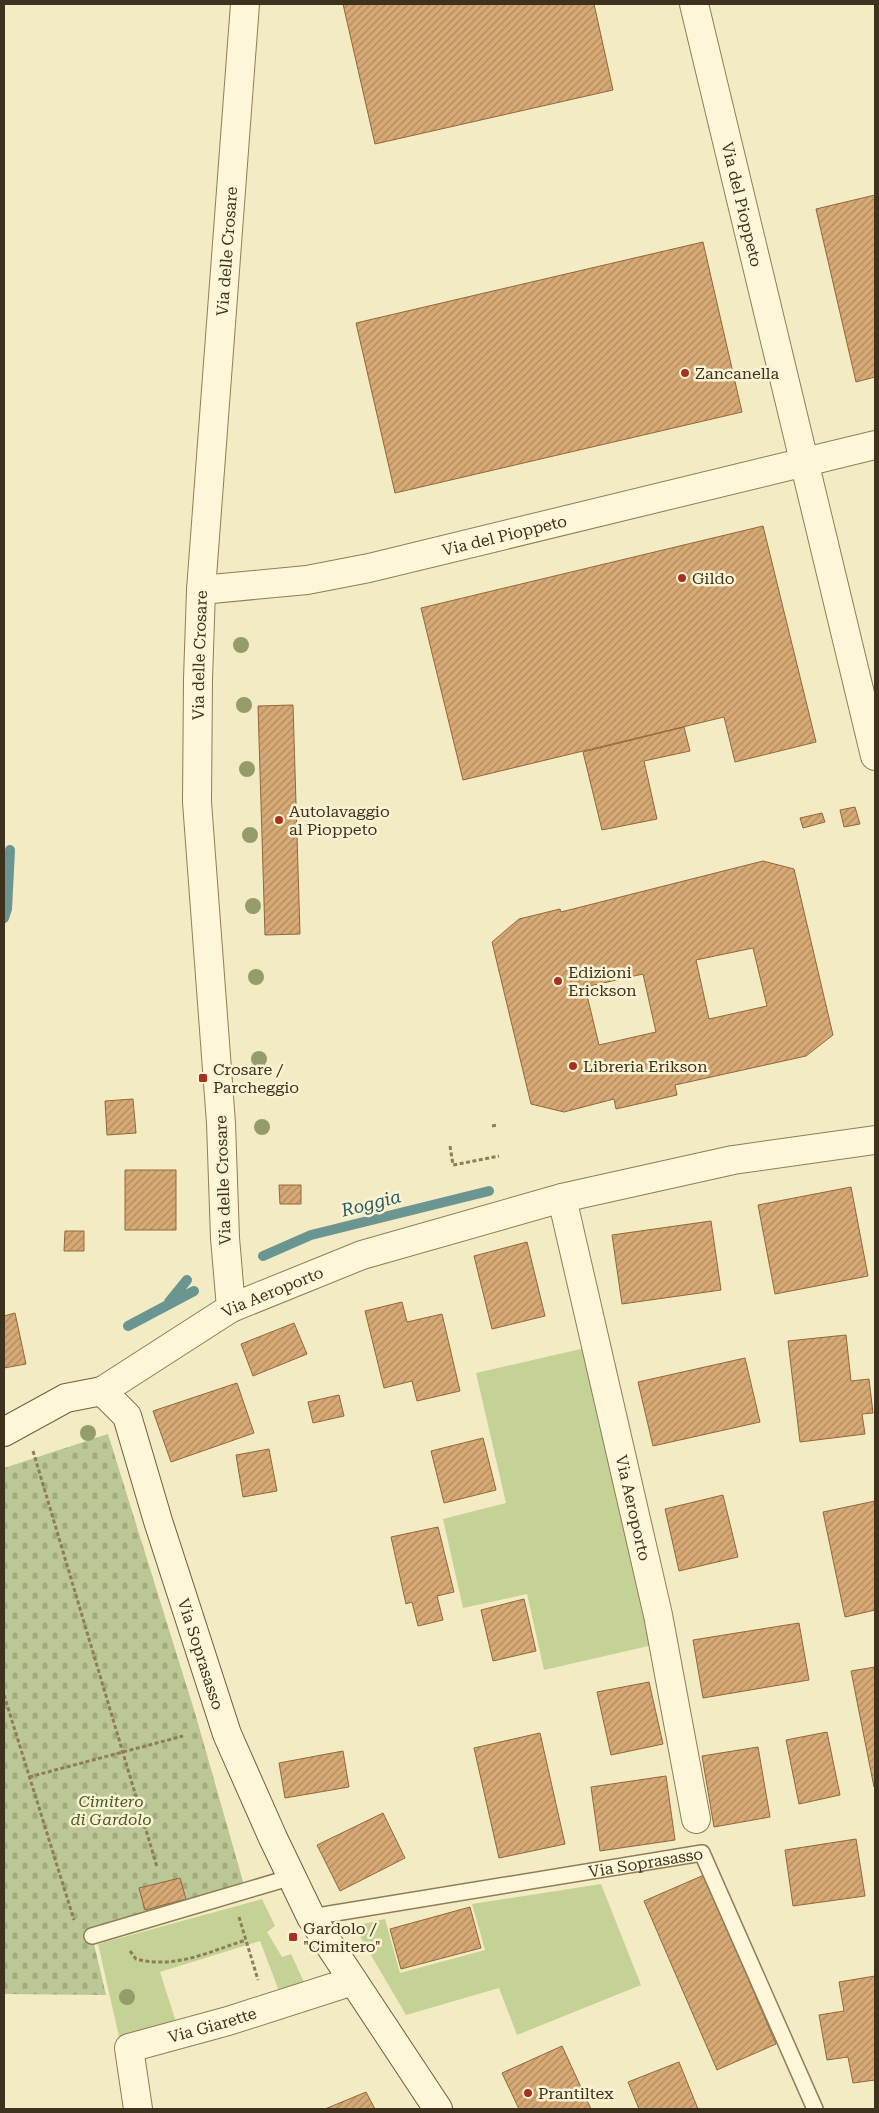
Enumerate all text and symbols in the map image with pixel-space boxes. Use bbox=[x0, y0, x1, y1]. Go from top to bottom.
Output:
street label: Via del Pioppeto bbox=[718, 140, 766, 269]
street label: Via delle Crosare bbox=[212, 186, 241, 317]
place label: Zancanella bbox=[695, 364, 780, 383]
marker: Zancanella bbox=[679, 367, 691, 379]
street label: Via del Pioppeto bbox=[440, 511, 569, 559]
place label: Gildo bbox=[692, 569, 735, 588]
marker: Gildo bbox=[676, 572, 688, 584]
street label: Via delle Crosare bbox=[188, 590, 210, 720]
place label: Autolavaggio al Pioppeto bbox=[289, 802, 390, 839]
marker: Autolavaggio al Pioppeto bbox=[273, 814, 285, 826]
place label: Edizioni Erickson bbox=[568, 963, 637, 1000]
marker: Edizioni Erickson bbox=[552, 975, 564, 987]
place label: Libreria Erikson bbox=[583, 1057, 708, 1076]
place label: Crosare / Parcheggio bbox=[213, 1060, 299, 1097]
marker: Libreria Erikson bbox=[567, 1060, 579, 1072]
marker: Crosare / Parcheggio bbox=[197, 1072, 209, 1084]
street label: Via delle Crosare bbox=[211, 1115, 235, 1245]
water label: Roggia bbox=[338, 1185, 403, 1221]
street label: Via Aeroporto bbox=[218, 1262, 326, 1321]
street label: Via Aeroporto bbox=[612, 1453, 655, 1563]
street label: Via Soprasasso bbox=[174, 1596, 228, 1712]
park label: Cimitero di Gardolo bbox=[71, 1792, 151, 1829]
street label: Via Soprasasso bbox=[587, 1843, 704, 1881]
place label: Gardolo / "Cimitero" bbox=[303, 1919, 381, 1956]
marker: Gardolo / "Cimitero" bbox=[287, 1931, 299, 1943]
street label: Via Giarette bbox=[166, 2003, 259, 2046]
place label: Prantiltex bbox=[538, 2084, 614, 2103]
marker: Prantiltex bbox=[522, 2087, 534, 2099]

